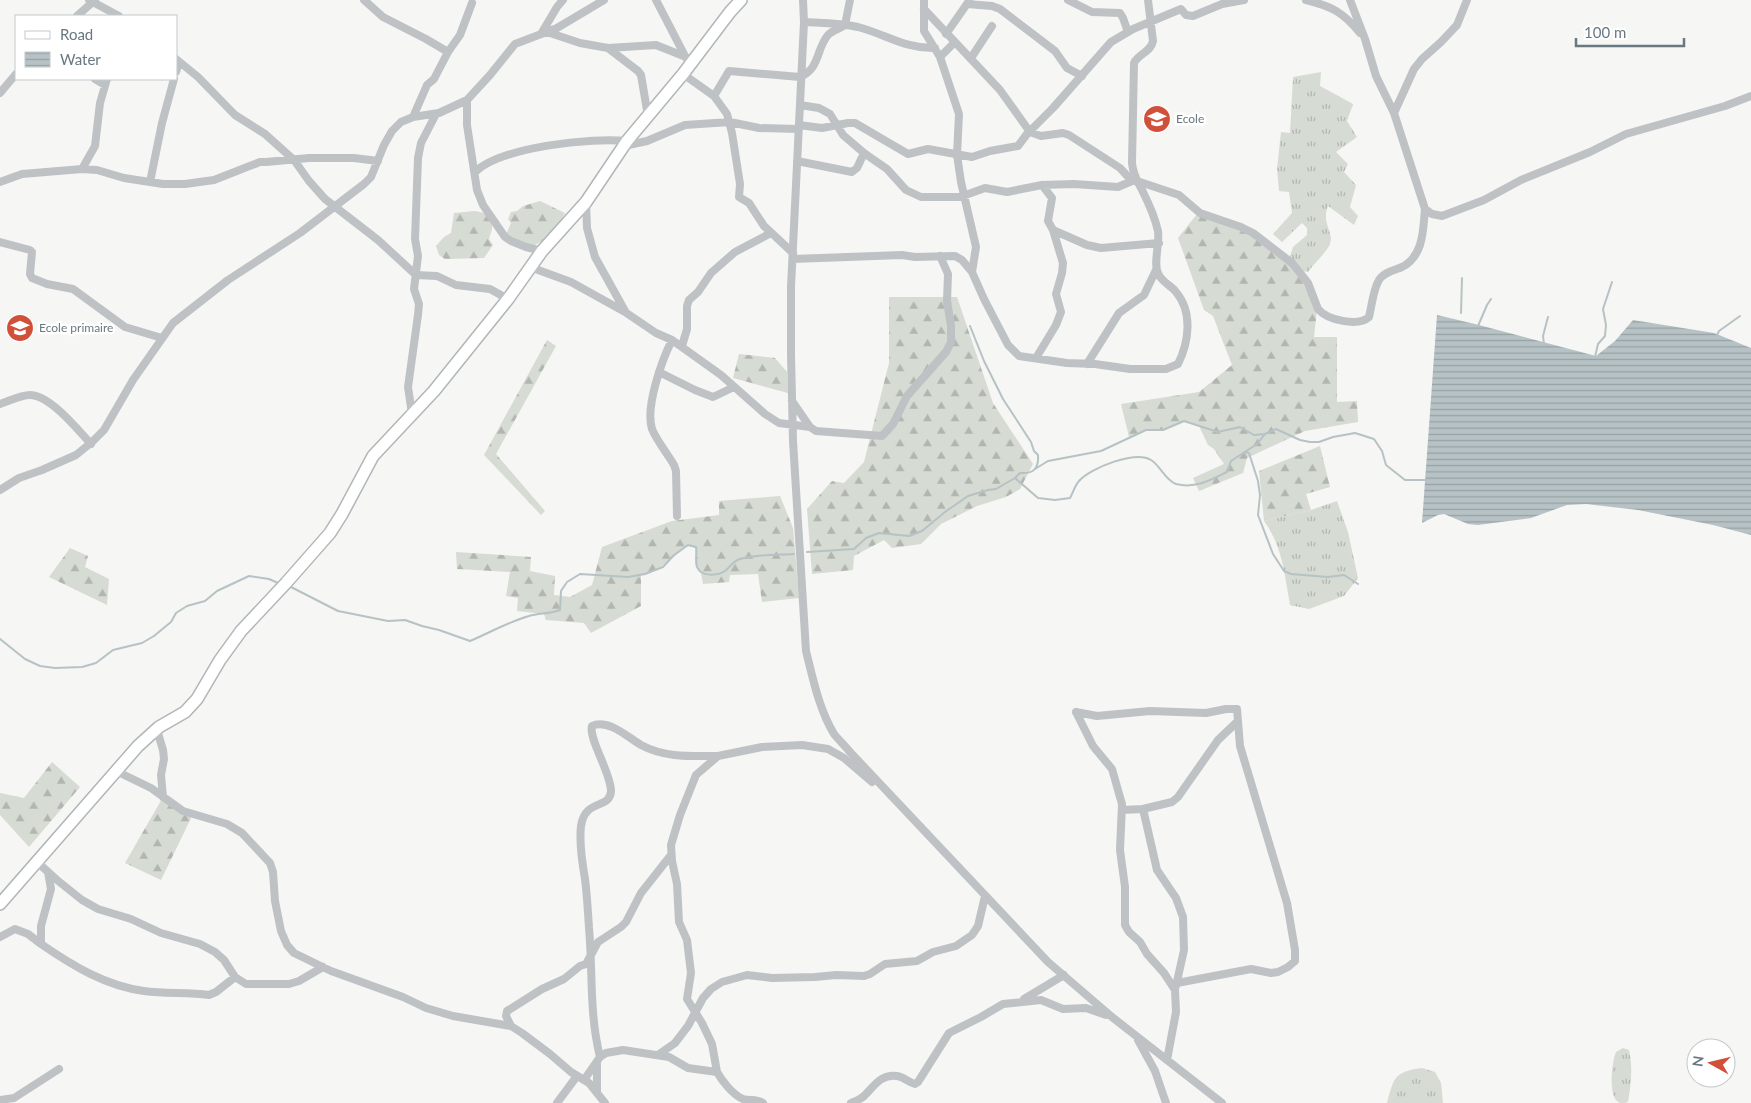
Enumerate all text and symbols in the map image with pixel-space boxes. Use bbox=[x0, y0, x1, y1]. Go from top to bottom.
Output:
legend bbox=[15, 15, 178, 80]
scale bar bbox=[1576, 15, 1684, 47]
text: 100 m bbox=[1584, 23, 1626, 41]
text: Road bbox=[60, 25, 93, 43]
text: Water bbox=[60, 50, 101, 68]
school or university icon: Ecole bbox=[1142, 104, 1172, 134]
place label: Ecole bbox=[1176, 111, 1204, 126]
school or university icon: Ecole primaire bbox=[5, 313, 35, 343]
place label: Ecole primaire bbox=[39, 320, 113, 335]
north arrow bbox=[1686, 1038, 1736, 1088]
text: N bbox=[1688, 1055, 1707, 1068]

